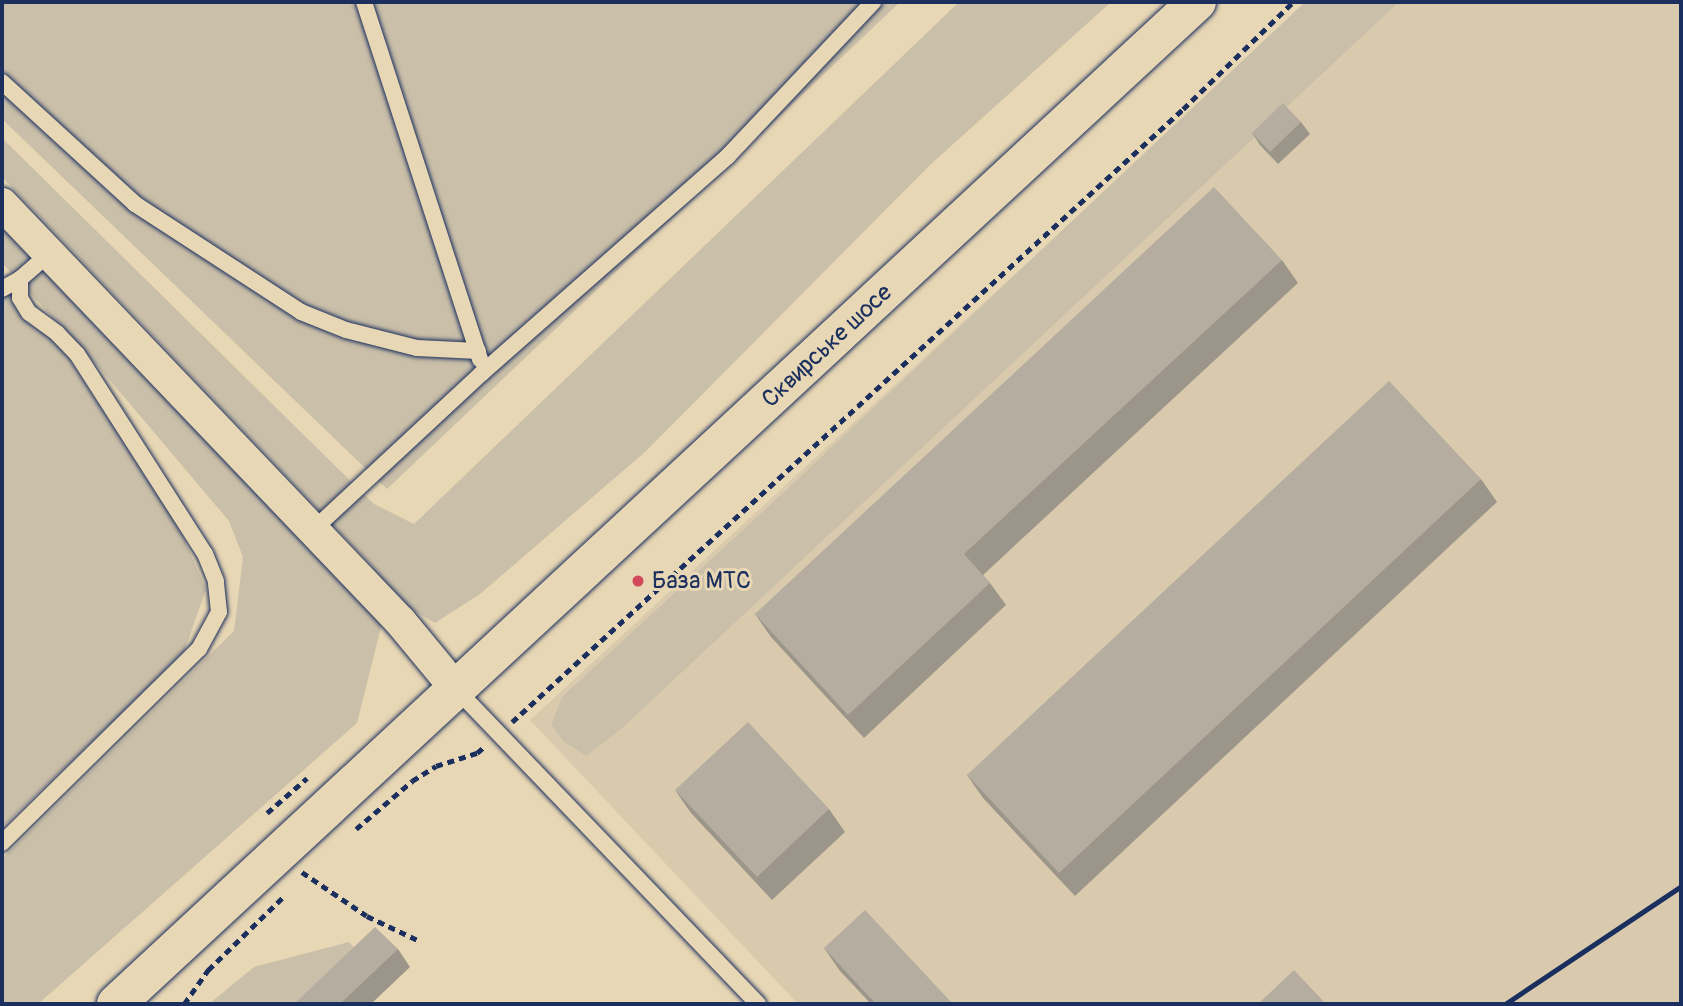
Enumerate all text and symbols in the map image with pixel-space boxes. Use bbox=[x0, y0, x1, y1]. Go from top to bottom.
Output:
street label: Сквирське шосе bbox=[756, 278, 898, 414]
place label: База МТС bbox=[652, 567, 751, 595]
marker: База МТС bbox=[630, 573, 646, 589]

